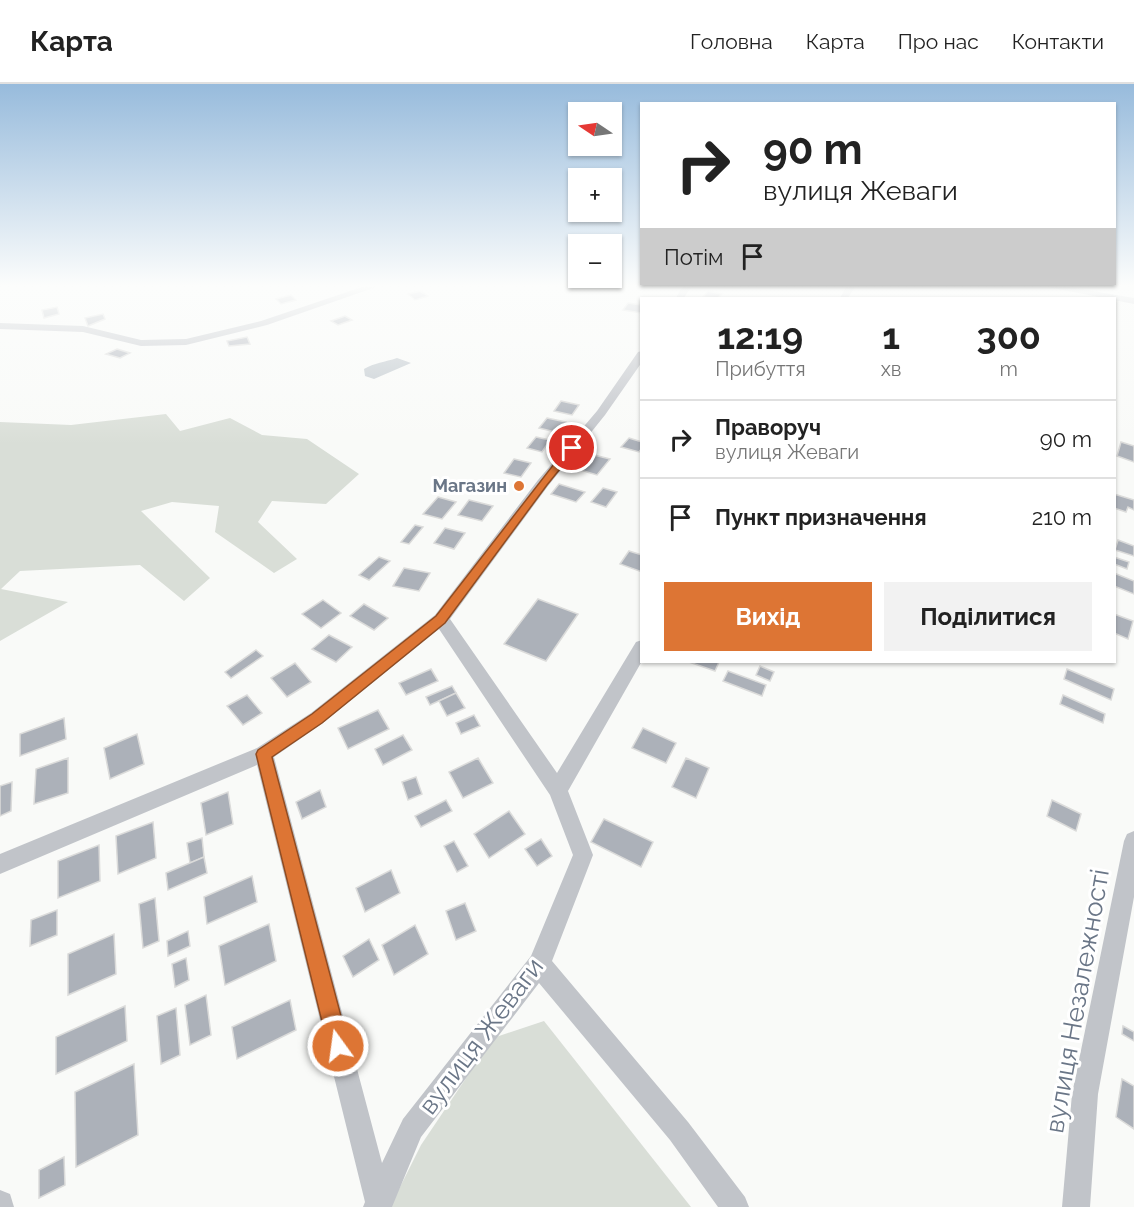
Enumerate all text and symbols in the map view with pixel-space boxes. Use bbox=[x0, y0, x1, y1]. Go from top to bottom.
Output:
text: Карта bbox=[30, 25, 113, 58]
text: Головна bbox=[690, 29, 773, 54]
text: Карта bbox=[806, 29, 865, 54]
text: Про нас bbox=[898, 29, 979, 54]
text: Контакти bbox=[1012, 29, 1104, 54]
north arrow bbox=[568, 102, 622, 156]
map controls bbox=[568, 102, 622, 288]
text: 90 m bbox=[763, 125, 863, 174]
icon: right bbox=[664, 126, 742, 204]
button: + bbox=[568, 168, 622, 222]
text: вулиця Жеваги bbox=[763, 175, 958, 206]
button: − bbox=[568, 234, 622, 288]
icon: arrive bbox=[736, 240, 769, 273]
text: Потім bbox=[664, 244, 724, 270]
text: 12:19 bbox=[717, 315, 803, 357]
text: 1 bbox=[882, 315, 900, 357]
text: 300 bbox=[977, 315, 1041, 357]
text: Прибуття bbox=[715, 357, 806, 381]
text: хв bbox=[881, 357, 901, 381]
text: m bbox=[1000, 357, 1018, 381]
text: Праворуч bbox=[715, 414, 821, 440]
pin bbox=[546, 422, 597, 473]
icon: right bbox=[664, 423, 697, 456]
text: 90 m bbox=[1040, 426, 1092, 452]
icon: arrive bbox=[555, 431, 588, 464]
text: вулиця Жеваги bbox=[715, 440, 859, 464]
place label: Магазин bbox=[432, 475, 507, 496]
marker: Магазин bbox=[512, 479, 526, 493]
icon: arrive bbox=[664, 501, 697, 534]
text: Пункт призначення bbox=[715, 504, 927, 530]
text: 210 m bbox=[1032, 504, 1092, 530]
button: Вихід bbox=[664, 582, 872, 651]
button: Поділитися bbox=[884, 582, 1092, 651]
street label: вулиця Незалежності bbox=[1039, 867, 1115, 1135]
street label: вулиця Жеваги bbox=[413, 952, 549, 1120]
position arrow bbox=[306, 1014, 370, 1078]

